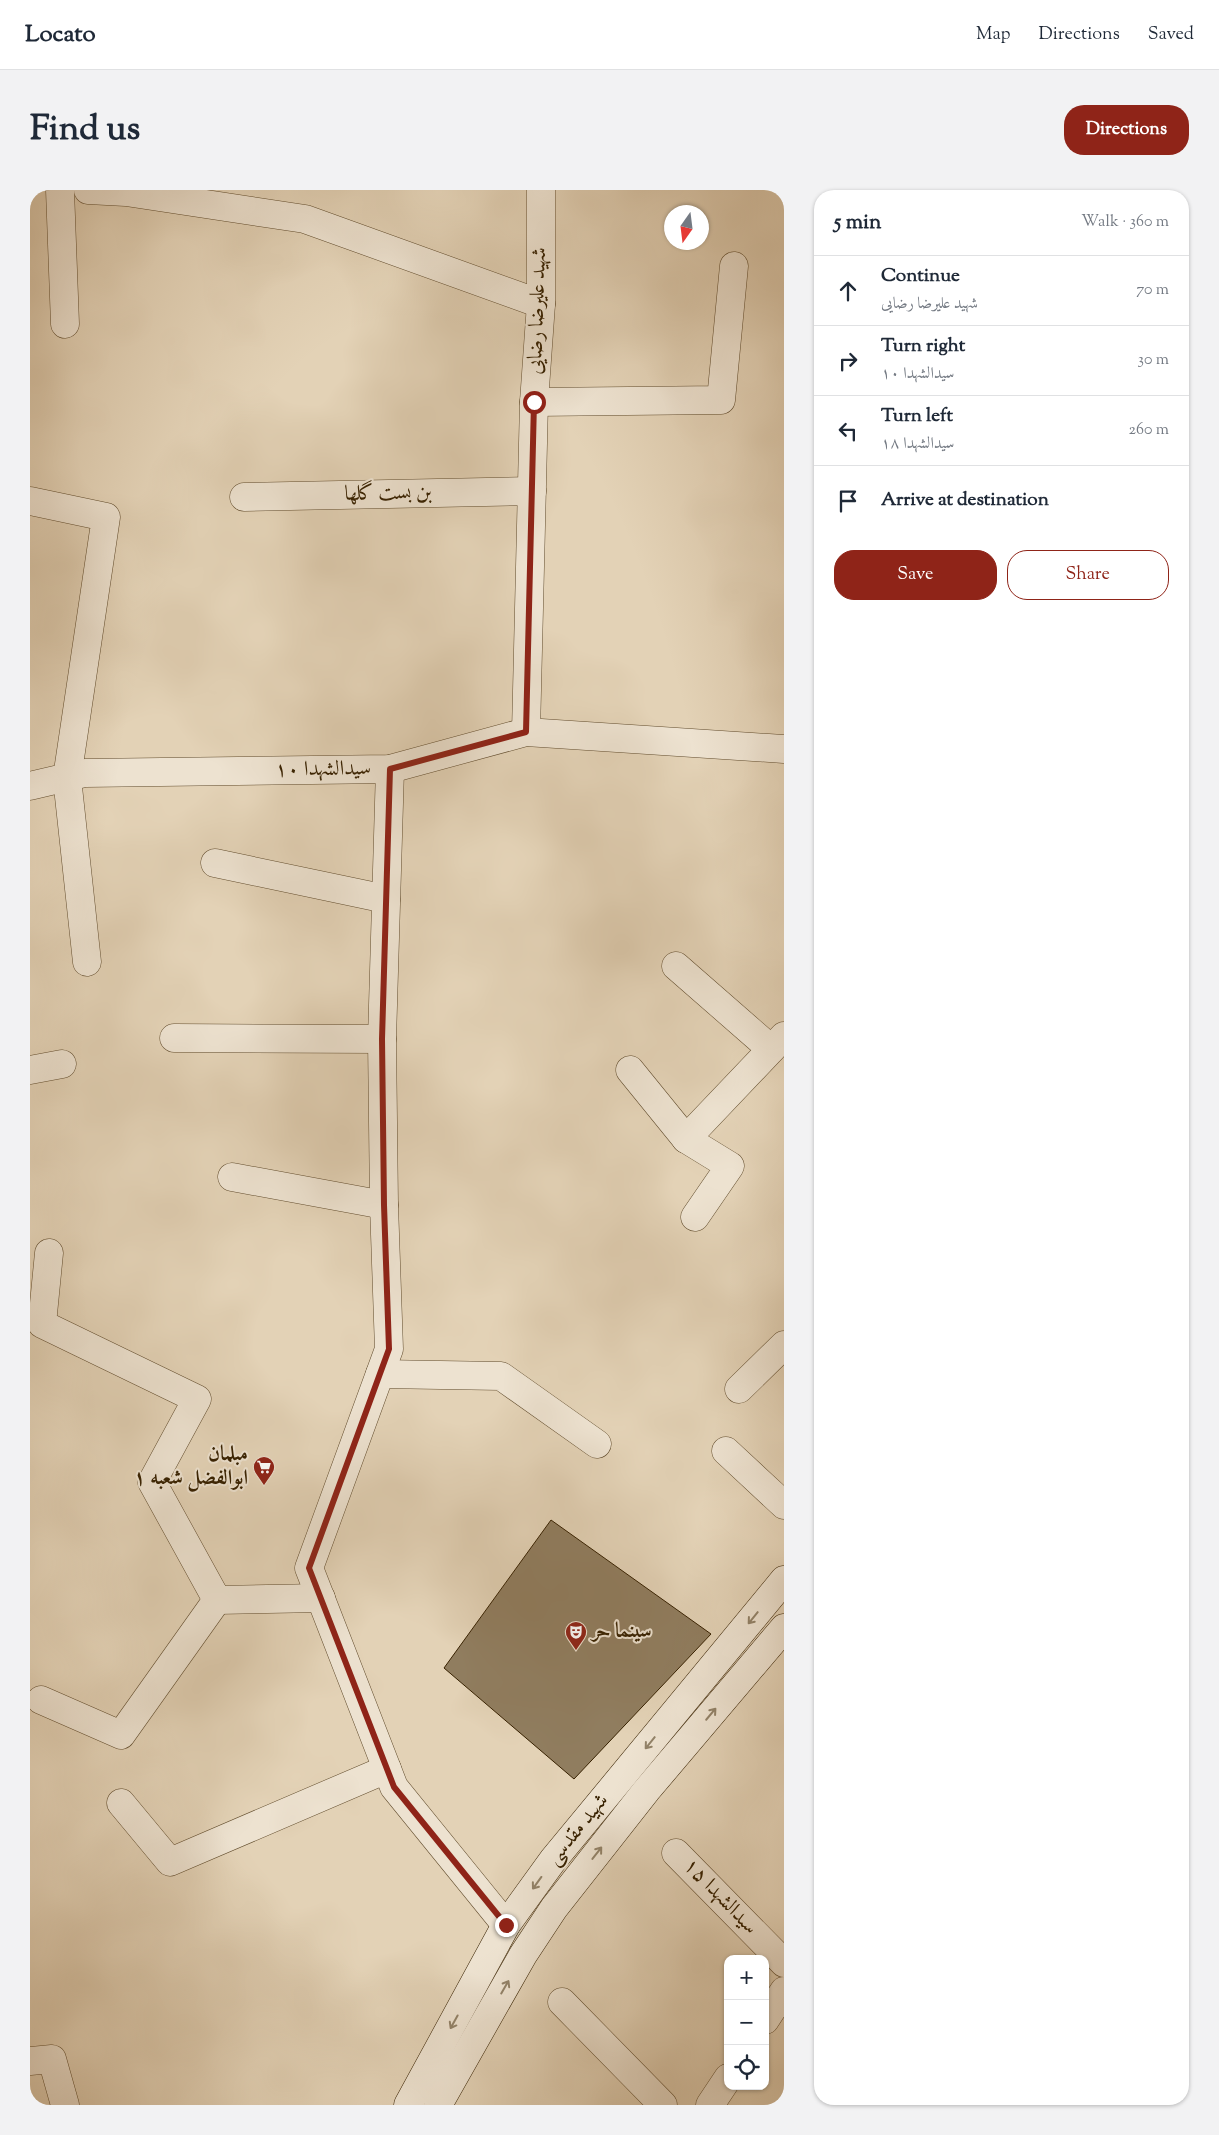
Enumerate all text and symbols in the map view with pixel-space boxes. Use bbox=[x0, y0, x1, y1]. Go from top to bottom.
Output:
text: Locato bbox=[25, 18, 96, 52]
text: Map bbox=[976, 22, 1011, 48]
text: Directions bbox=[1039, 22, 1120, 48]
text: Saved bbox=[1148, 22, 1194, 48]
text: Find us bbox=[30, 105, 140, 156]
button: Directions bbox=[1064, 105, 1189, 155]
north arrow bbox=[664, 205, 709, 250]
text: 5 min bbox=[834, 208, 881, 238]
text: Walk · 360 m bbox=[1081, 211, 1169, 234]
street label: شهید علیرضا رضایی bbox=[521, 247, 555, 375]
text: Continue bbox=[881, 263, 960, 290]
icon: ahead bbox=[834, 277, 862, 305]
text: 70 m bbox=[1136, 279, 1169, 302]
text: شهید علیرضا رضایی bbox=[881, 293, 978, 316]
text: Turn right bbox=[881, 333, 965, 360]
icon: right bbox=[834, 347, 862, 375]
text: 30 m bbox=[1138, 349, 1169, 372]
text: سیدالشهدا ۱۰ bbox=[881, 363, 954, 386]
route start bbox=[523, 391, 546, 414]
text: Turn left bbox=[881, 403, 953, 430]
icon: left bbox=[834, 417, 862, 445]
text: 260 m bbox=[1128, 419, 1169, 442]
text: سیدالشهدا ۱۸ bbox=[881, 433, 954, 456]
street label: بن بست گلها bbox=[344, 478, 432, 510]
icon: arrive bbox=[834, 487, 862, 515]
text: Arrive at destination bbox=[881, 487, 1049, 514]
button: Save bbox=[834, 550, 997, 600]
button: Share bbox=[1007, 550, 1169, 600]
street label: سیدالشهدا ۱۰ bbox=[275, 754, 371, 786]
place label: مبلمان ابوالفضل شعبه ۱ bbox=[133, 1440, 248, 1494]
supermarket icon: مبلمان ابوالفضل شعبه ۱ bbox=[252, 1455, 276, 1486]
one-way arrow bbox=[747, 1611, 759, 1624]
place label: سینما حر bbox=[589, 1617, 652, 1647]
theatre icon: سینما حر bbox=[564, 1620, 588, 1651]
one-way arrow bbox=[706, 1707, 717, 1720]
one-way arrow bbox=[644, 1736, 655, 1749]
street label: شهید مقدسی bbox=[540, 1788, 616, 1872]
one-way arrow bbox=[592, 1847, 603, 1860]
street label: سیدالشهدا ۱۵ bbox=[676, 1852, 764, 1942]
one-way arrow bbox=[531, 1876, 542, 1889]
route end bbox=[495, 1914, 518, 1937]
map controls bbox=[724, 1955, 769, 2090]
button: + bbox=[724, 1955, 769, 2000]
one-way arrow bbox=[501, 1980, 511, 1994]
button: − bbox=[724, 2000, 769, 2045]
one-way arrow bbox=[449, 2015, 459, 2030]
button: locate bbox=[724, 2045, 769, 2090]

